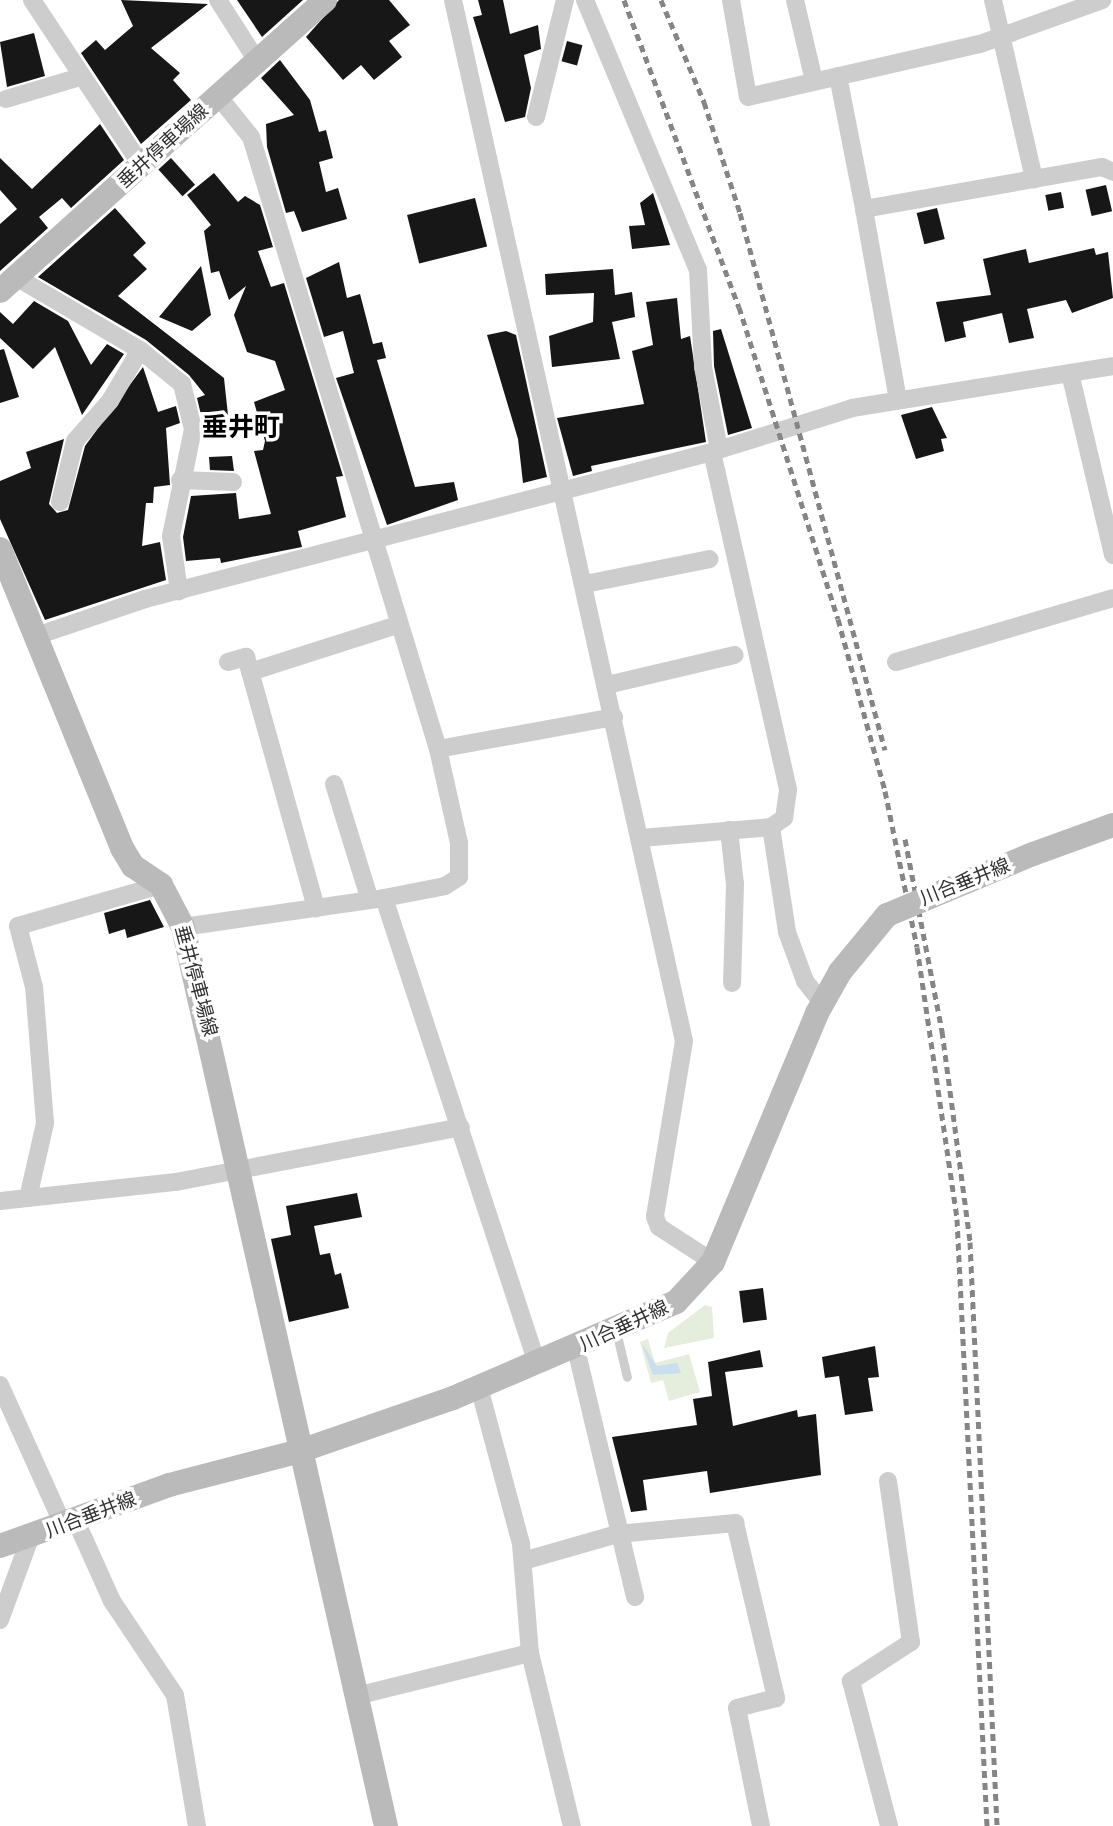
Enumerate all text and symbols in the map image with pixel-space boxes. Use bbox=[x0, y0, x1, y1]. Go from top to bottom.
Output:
street label: 垂井停車場線 bbox=[113, 99, 213, 193]
district label: 垂井町 bbox=[202, 412, 280, 444]
street label: 川合垂井線 bbox=[917, 854, 1013, 910]
street label: 垂井停車場線 bbox=[170, 923, 222, 1039]
street label: 川合垂井線 bbox=[576, 1296, 672, 1356]
street label: 川合垂井線 bbox=[43, 1487, 139, 1543]

